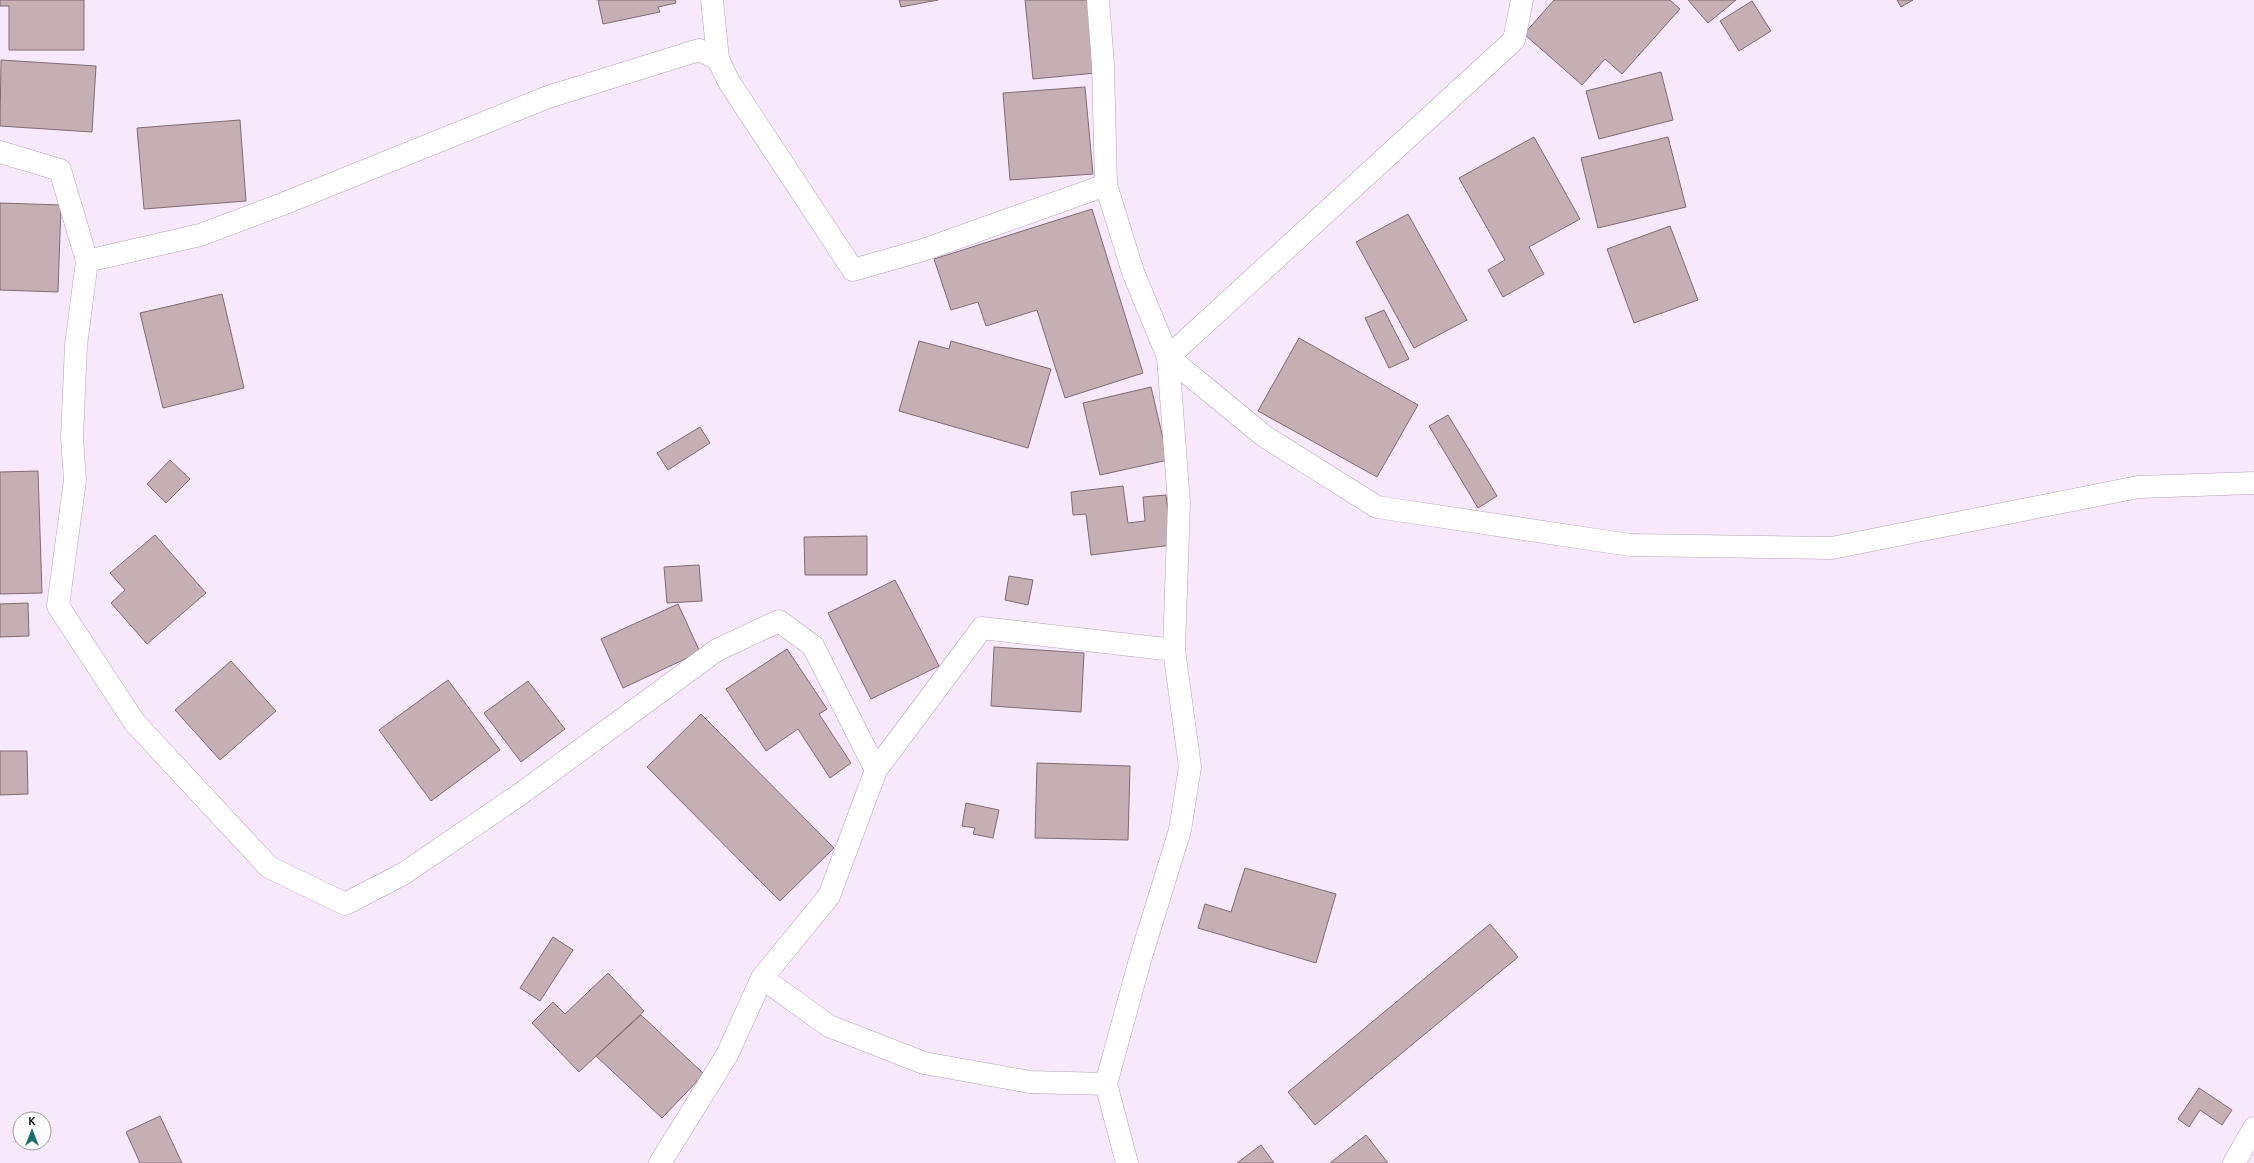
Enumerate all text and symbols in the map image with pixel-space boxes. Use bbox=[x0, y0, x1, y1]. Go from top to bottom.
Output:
north arrow bbox=[12, 1111, 52, 1151]
text: K bbox=[28, 1115, 36, 1127]

